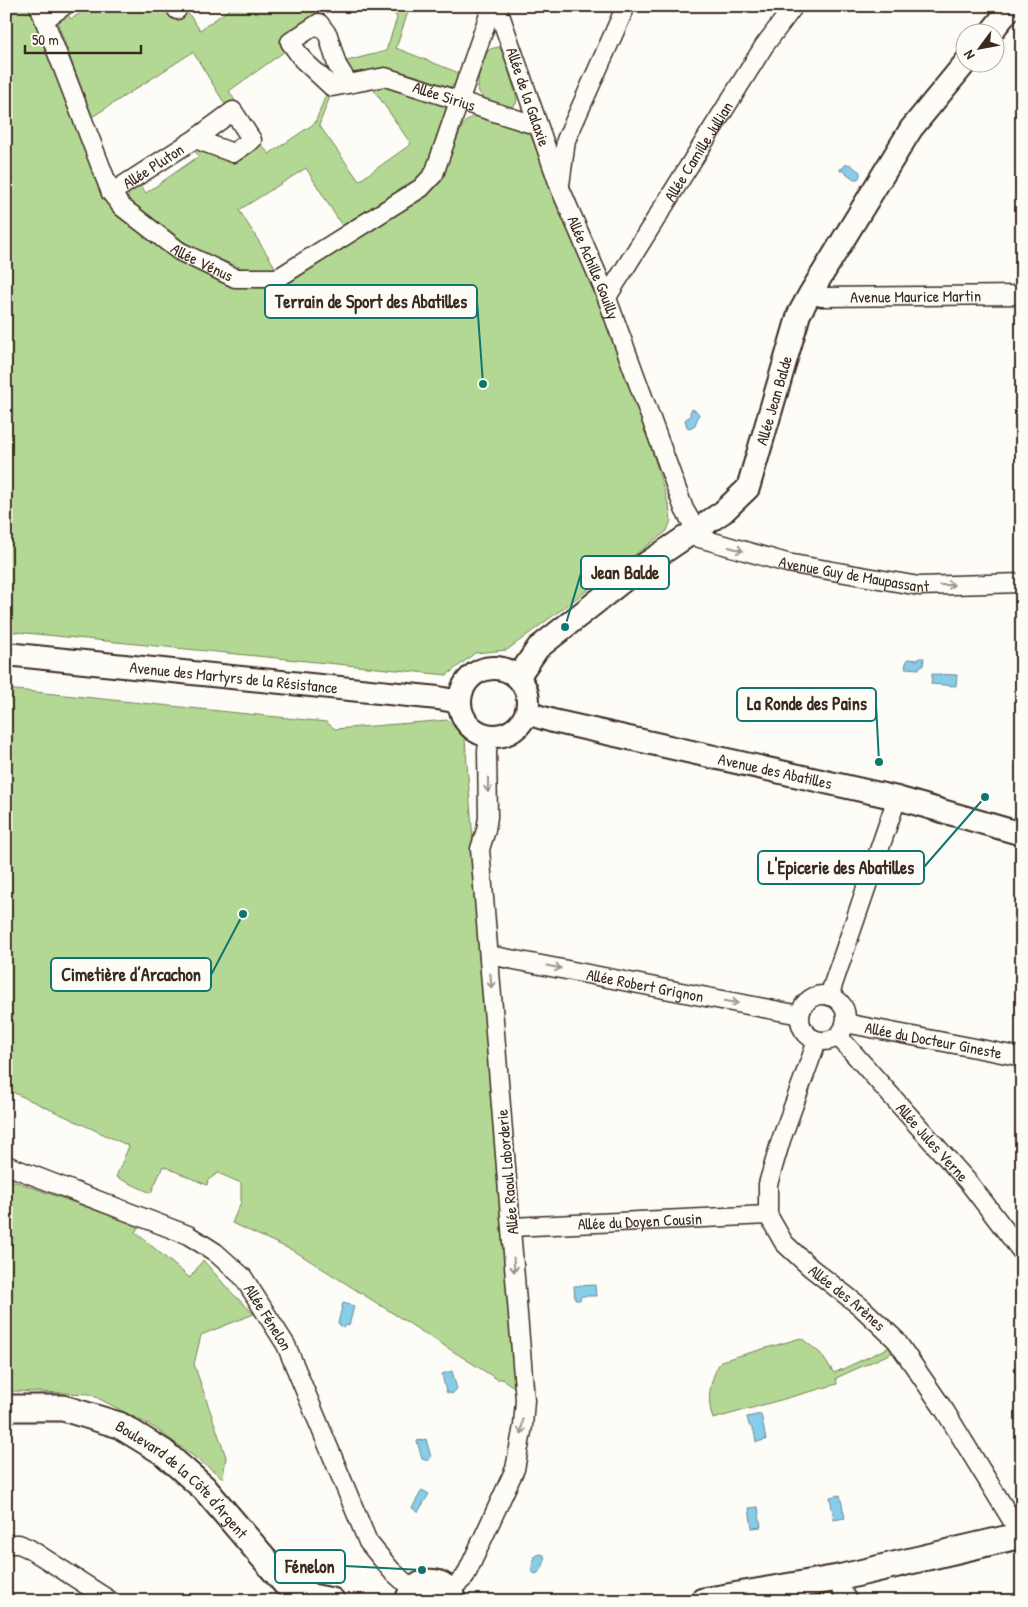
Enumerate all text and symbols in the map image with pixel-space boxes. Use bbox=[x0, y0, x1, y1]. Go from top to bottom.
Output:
scale bar bbox=[25, 22, 141, 54]
north arrow bbox=[956, 22, 1006, 72]
text: 50 m bbox=[32, 29, 59, 50]
street label: Allée de la Galaxie bbox=[501, 44, 556, 150]
text: N bbox=[958, 46, 979, 63]
street label: Allée Sirius bbox=[410, 76, 478, 116]
street label: Allée Camille Jullian bbox=[659, 97, 738, 205]
street label: Allée Pluton bbox=[118, 138, 188, 194]
street label: Allée Achille Gouilly bbox=[562, 212, 625, 323]
street label: Allée Vénus bbox=[166, 238, 237, 287]
street label: Avenue Maurice Martin bbox=[850, 284, 981, 308]
callout: Terrain de Sport des Abatilles bbox=[265, 285, 477, 318]
text: Terrain de Sport des Abatilles bbox=[274, 289, 467, 315]
street label: Allée Jean Balde bbox=[750, 353, 797, 448]
one-way arrow bbox=[728, 544, 744, 554]
street label: Avenue Guy de Maupassant bbox=[776, 550, 930, 597]
callout: Jean Balde bbox=[581, 556, 669, 589]
text: Jean Balde bbox=[591, 560, 660, 585]
one-way arrow bbox=[939, 581, 955, 590]
street label: Avenue des Martyrs de la Résistance bbox=[129, 656, 339, 699]
callout: La Ronde des Pains bbox=[737, 688, 876, 721]
text: La Ronde des Pains bbox=[747, 691, 867, 716]
street label: Avenue des Abatilles bbox=[716, 747, 834, 794]
one-way arrow bbox=[483, 776, 493, 792]
callout: L'Epicerie des Abatilles bbox=[758, 851, 924, 884]
text: L'Epicerie des Abatilles bbox=[768, 855, 914, 881]
callout: Cimetière d’Arcachon bbox=[51, 958, 211, 991]
text: Cimetière d’Arcachon bbox=[61, 962, 201, 987]
one-way arrow bbox=[546, 963, 562, 972]
street label: Allée Robert Grignon bbox=[585, 963, 705, 1007]
one-way arrow bbox=[486, 972, 496, 988]
one-way arrow bbox=[722, 997, 738, 1007]
street label: Allée du Docteur Gineste bbox=[863, 1016, 1004, 1064]
street label: Allée Jules Verne bbox=[891, 1098, 974, 1187]
street label: Allée Raoul Laborderie bbox=[491, 1108, 523, 1236]
street label: Allée du Doyen Cousin bbox=[577, 1207, 702, 1235]
one-way arrow bbox=[509, 1256, 519, 1272]
street label: Allée des Arènes bbox=[804, 1259, 891, 1336]
street label: Allée Fénelon bbox=[239, 1280, 298, 1354]
street label: Boulevard de la Côte d'Argent bbox=[112, 1415, 253, 1543]
one-way arrow bbox=[517, 1418, 527, 1434]
callout: Fénelon bbox=[275, 1550, 345, 1583]
text: Fénelon bbox=[284, 1554, 335, 1579]

